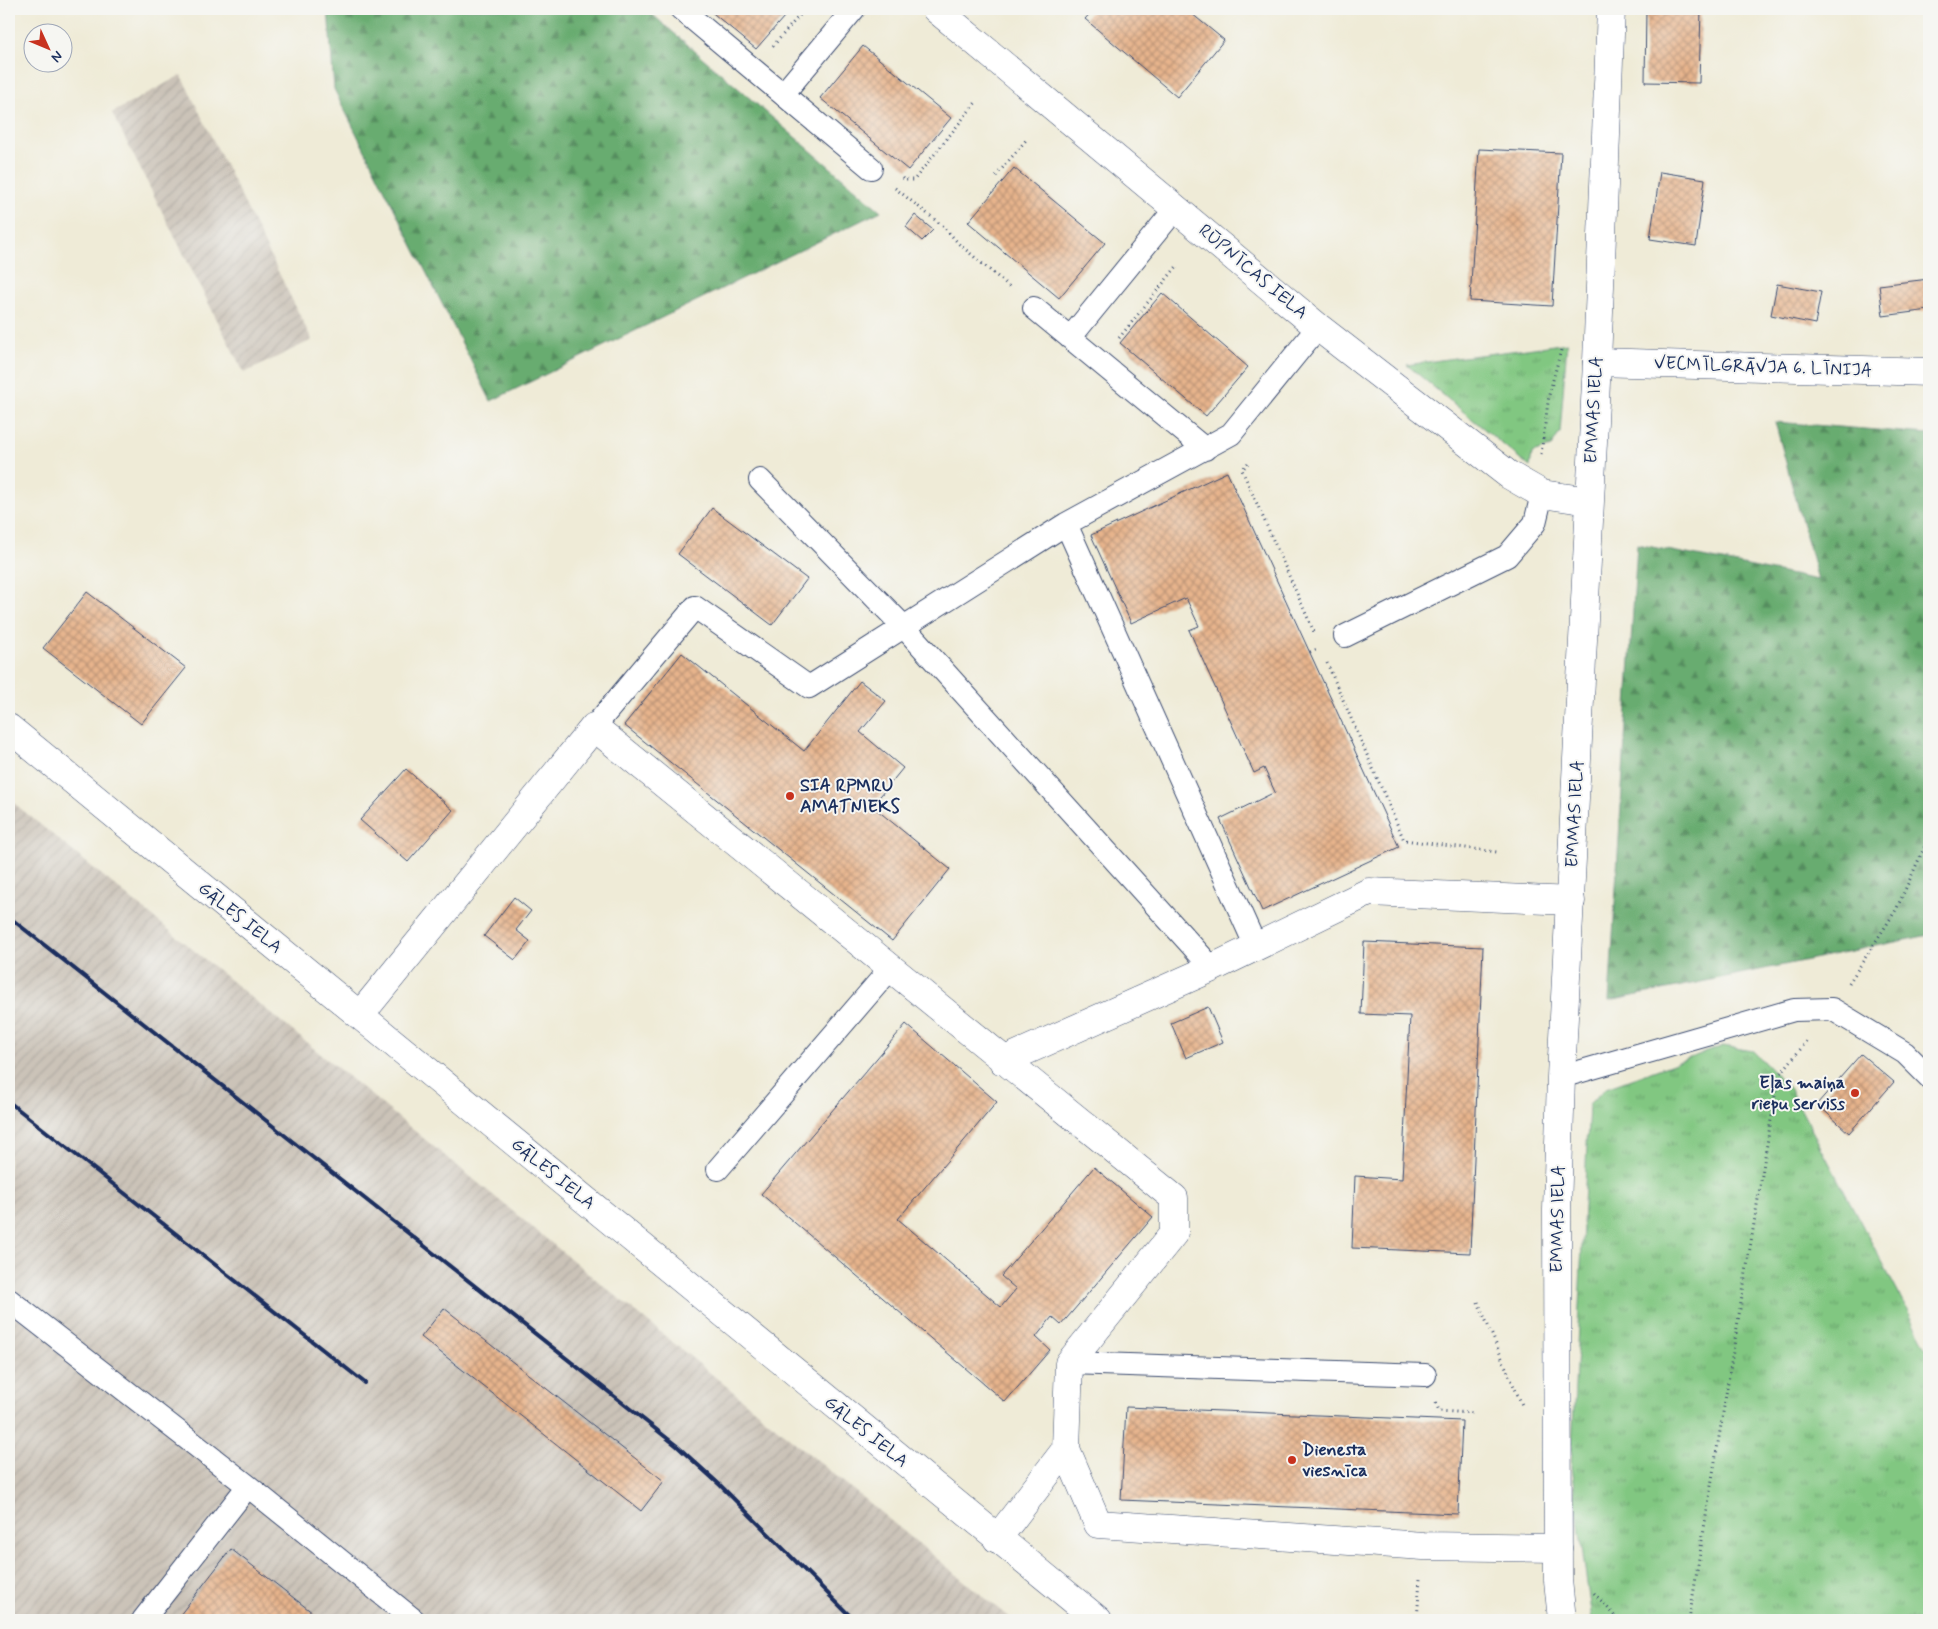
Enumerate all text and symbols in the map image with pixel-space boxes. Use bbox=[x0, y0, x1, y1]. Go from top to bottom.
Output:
north arrow bbox=[22, 22, 72, 72]
text: N bbox=[47, 47, 66, 66]
street label: RŪPNĪCAS IELA bbox=[1193, 219, 1313, 325]
street label: VECMĪLGRĀVJA 6. LĪNIJA bbox=[1654, 351, 1872, 383]
street label: EMMAS IELA bbox=[1579, 356, 1609, 464]
street label: EMMAS IELA bbox=[1560, 760, 1590, 868]
place label: SIA RPMRU AMATNIEKS bbox=[800, 774, 901, 819]
marker: SIA RPMRU AMATNIEKS bbox=[784, 790, 796, 802]
street label: GĀLES IELA bbox=[193, 877, 287, 959]
place label: Eļas maiņa riepu serviss bbox=[1752, 1071, 1845, 1116]
marker: Eļas maiņa riepu serviss bbox=[1849, 1087, 1861, 1099]
street label: GĀLES IELA bbox=[506, 1133, 600, 1215]
street label: EMMAS IELA bbox=[1545, 1165, 1571, 1273]
street label: GĀLES IELA bbox=[819, 1391, 913, 1473]
place label: Dienesta viesnīca bbox=[1302, 1438, 1367, 1483]
marker: Dienesta viesnīca bbox=[1286, 1454, 1298, 1466]

